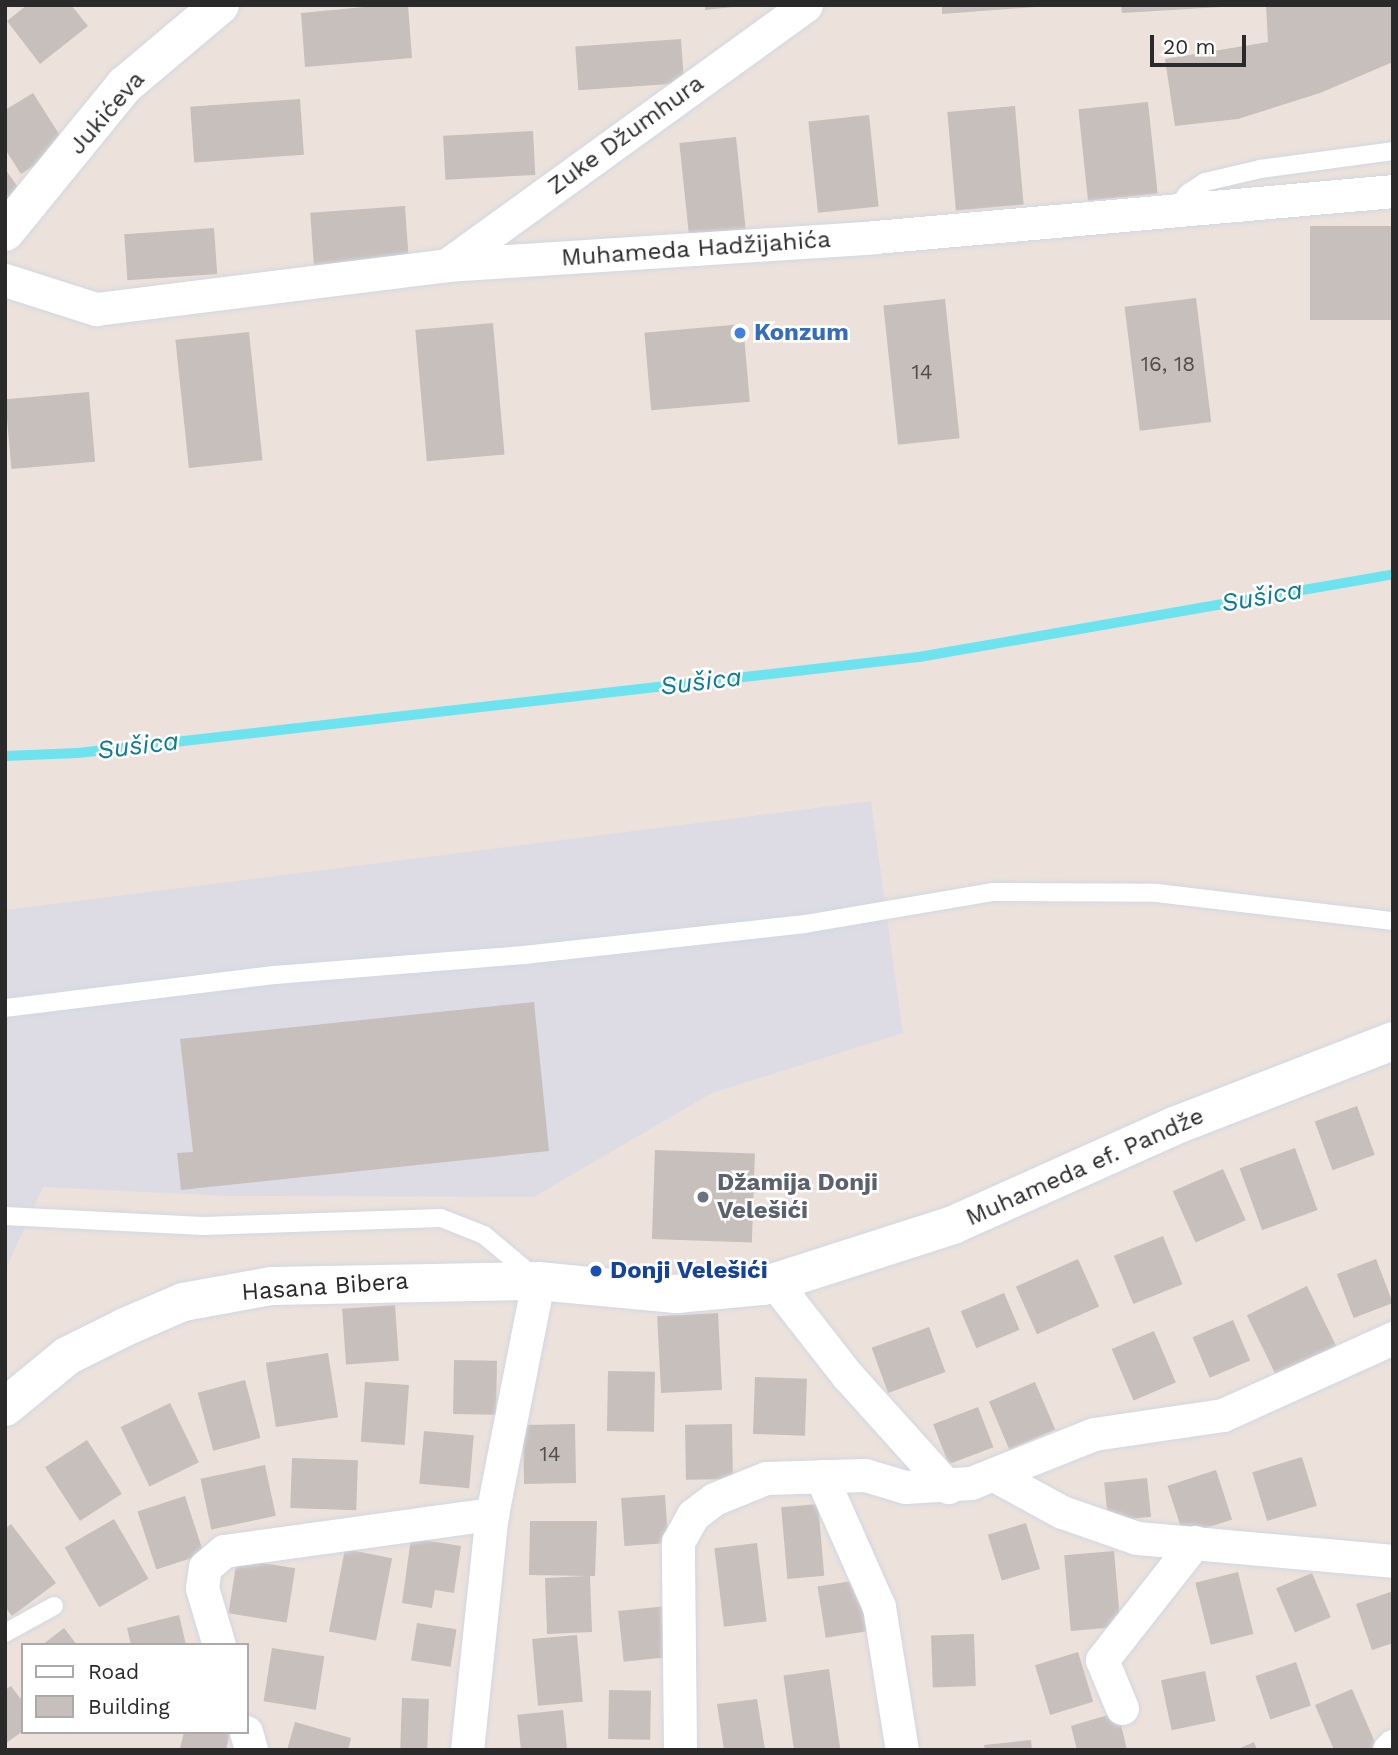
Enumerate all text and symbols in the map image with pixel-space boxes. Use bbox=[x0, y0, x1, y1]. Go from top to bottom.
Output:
scale bar bbox=[1153, 21, 1249, 65]
text: 20 m bbox=[1163, 34, 1215, 59]
street label: Jukićeva bbox=[63, 65, 151, 161]
street label: Zuke Džumhura bbox=[543, 69, 709, 201]
street label: Muhameda Hadžijahića bbox=[560, 225, 832, 273]
place label: Konzum bbox=[754, 319, 849, 347]
marker: Konzum bbox=[732, 325, 748, 341]
house number: 16, 18 bbox=[1141, 351, 1195, 377]
house number: 14 bbox=[911, 359, 933, 385]
water label: Sušica bbox=[1219, 575, 1305, 619]
water label: Sušica bbox=[658, 662, 744, 702]
water label: Sušica bbox=[95, 726, 181, 766]
street label: Muhameda ef. Pandže bbox=[961, 1101, 1209, 1233]
place label: Džamija Donji Velešići bbox=[717, 1169, 878, 1225]
marker: Džamija Donji Velešići bbox=[695, 1189, 711, 1205]
place label: Donji Velešići bbox=[610, 1257, 768, 1285]
marker: Donji Velešići bbox=[588, 1263, 604, 1279]
street label: Hasana Bibera bbox=[240, 1267, 410, 1307]
house number: 14 bbox=[539, 1441, 561, 1467]
legend bbox=[21, 1643, 248, 1734]
text: Road bbox=[88, 1659, 139, 1684]
text: Building bbox=[88, 1694, 170, 1719]

